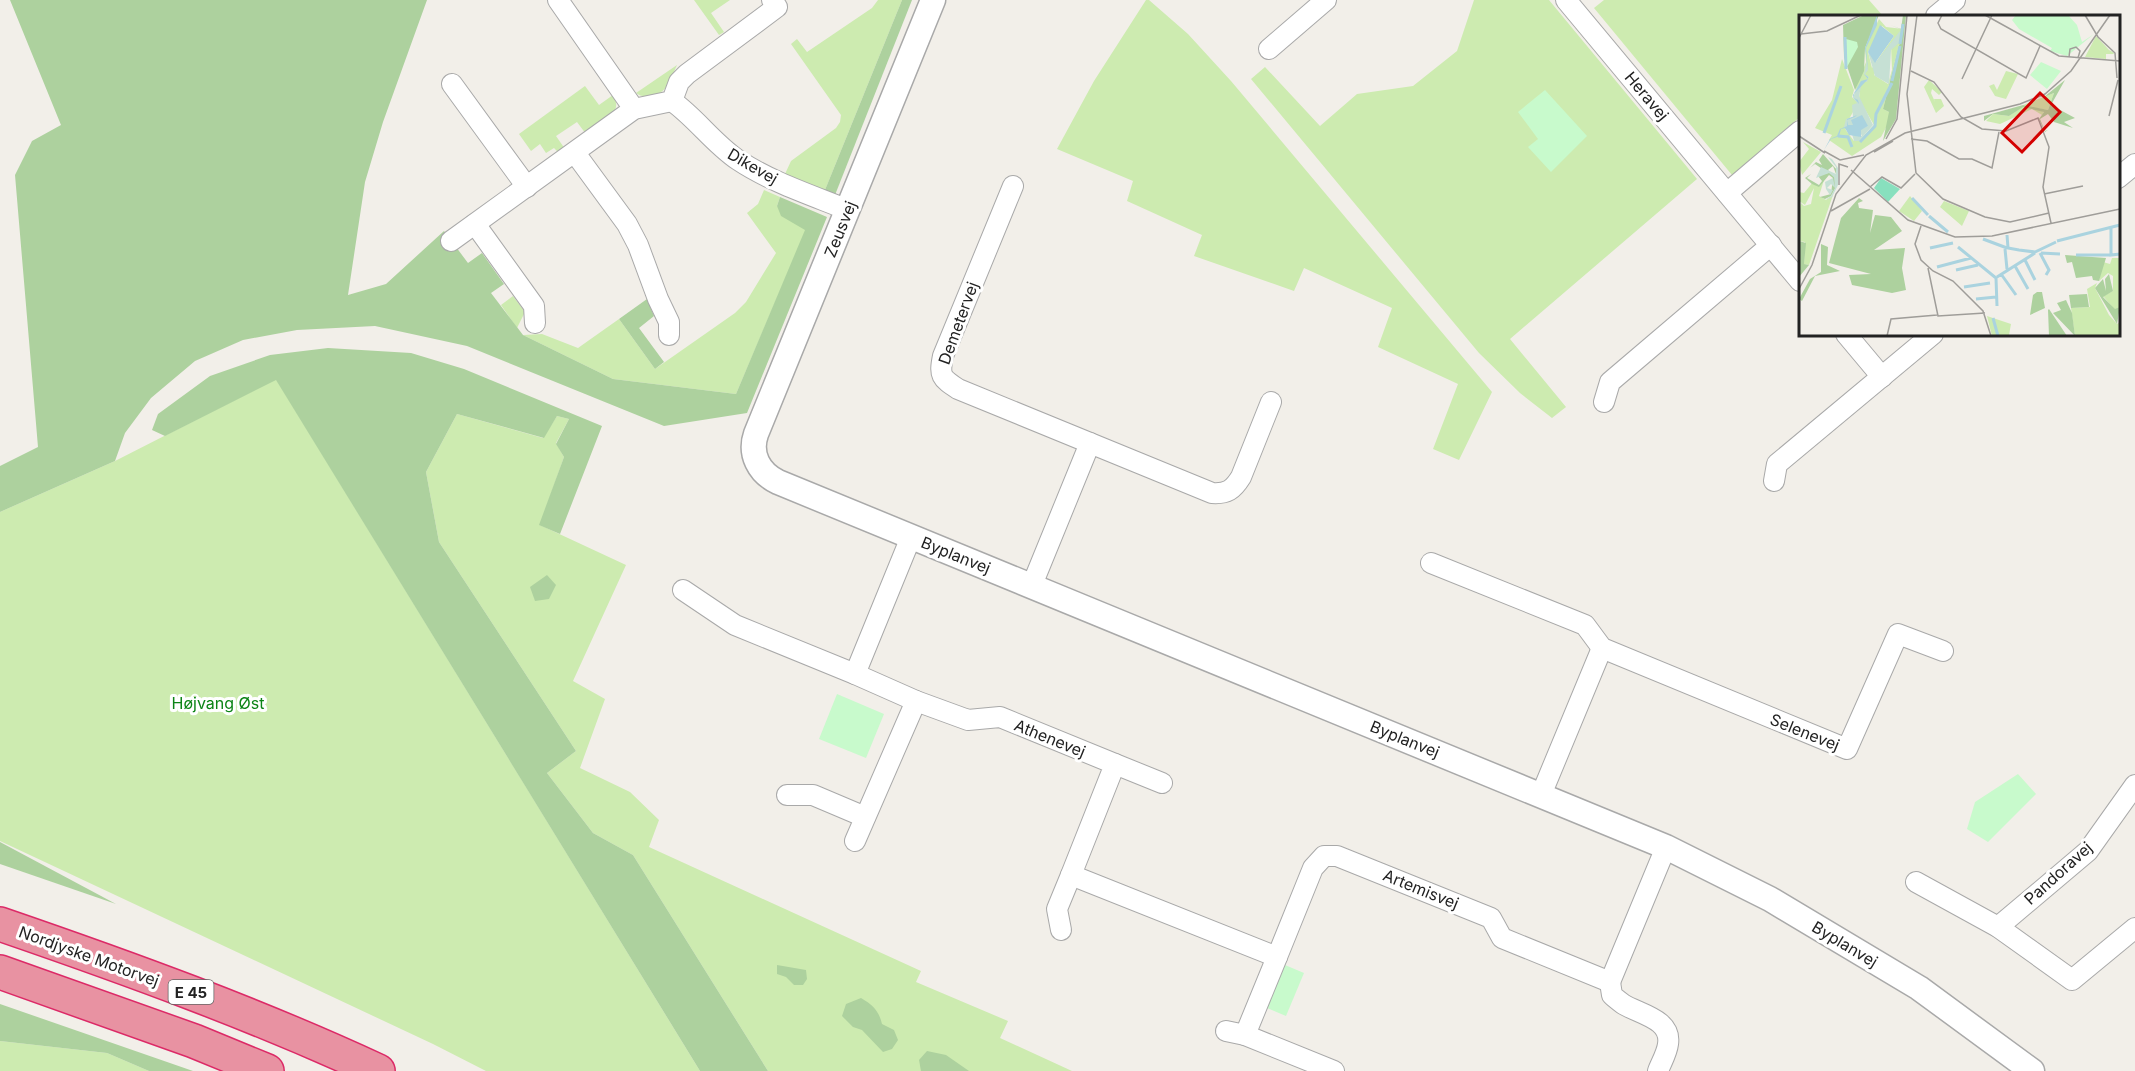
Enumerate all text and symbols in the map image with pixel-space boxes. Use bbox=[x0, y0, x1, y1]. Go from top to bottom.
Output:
inset map bbox=[1799, 15, 2120, 336]
street label: Heravej bbox=[1621, 67, 1673, 125]
street label: Dikevej bbox=[724, 144, 782, 188]
street label: Zeusvej bbox=[820, 198, 860, 260]
street label: Demetervej bbox=[934, 279, 982, 367]
street label: Byplanvej bbox=[918, 532, 994, 578]
park label: Højvang Øst bbox=[172, 693, 264, 713]
street label: Selenevej bbox=[1767, 709, 1843, 755]
street label: Athenevej bbox=[1011, 715, 1089, 761]
street label: Byplanvej bbox=[1367, 716, 1443, 762]
street label: Pandoravej bbox=[2020, 837, 2096, 909]
street label: Artemisvej bbox=[1380, 865, 1462, 913]
street label: Byplanvej bbox=[1808, 917, 1882, 971]
street label: Nordjyske Motorvej bbox=[16, 921, 162, 991]
road number: E 45 bbox=[168, 980, 213, 1004]

